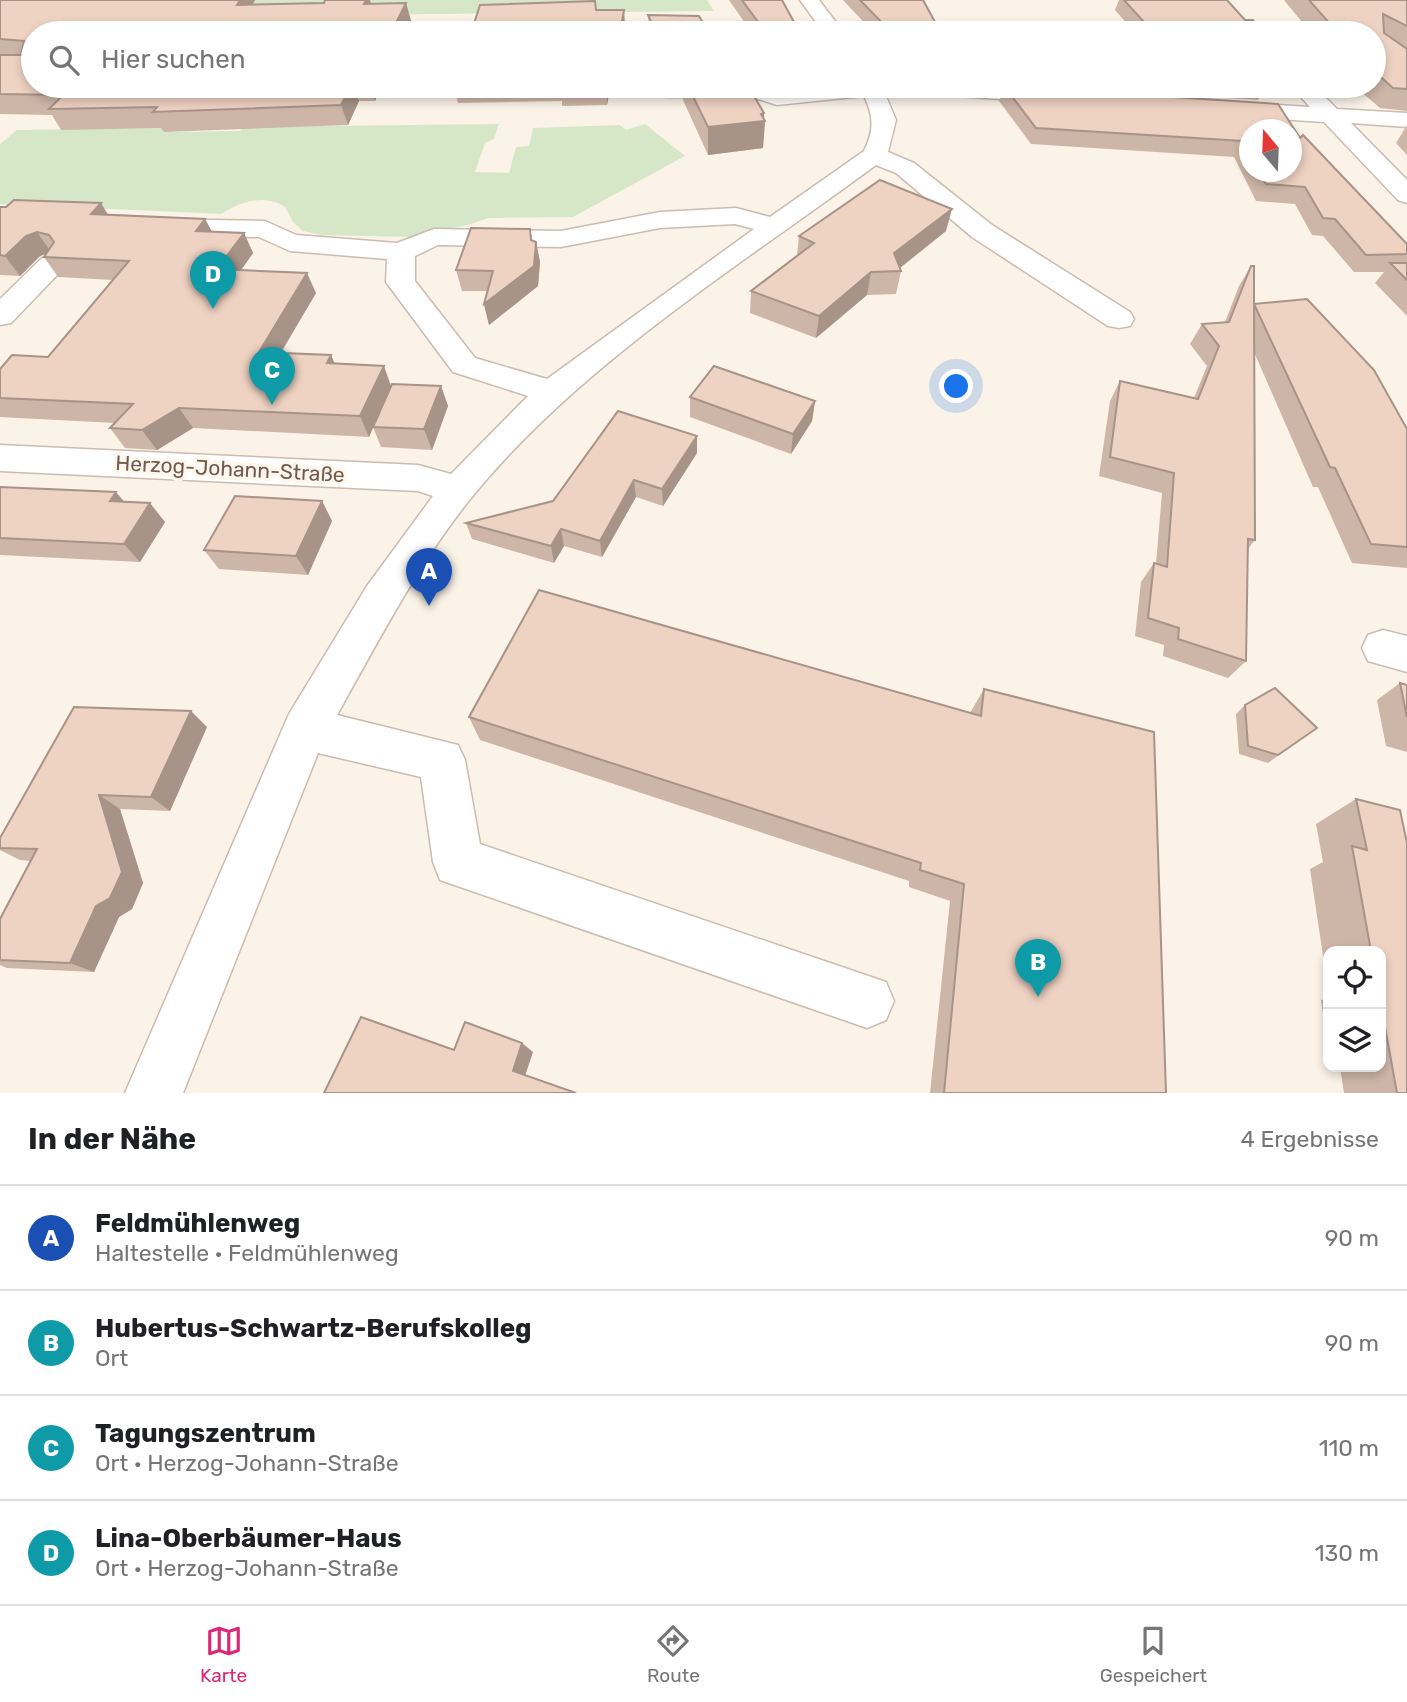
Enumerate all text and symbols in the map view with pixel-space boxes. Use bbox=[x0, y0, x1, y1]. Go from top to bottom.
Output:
search box bbox=[21, 21, 1386, 98]
icon: search bbox=[45, 41, 83, 79]
text: Hier suchen bbox=[101, 44, 246, 75]
north arrow bbox=[1239, 119, 1302, 182]
pin: D bbox=[190, 251, 236, 309]
pin: C bbox=[249, 347, 295, 405]
your location bbox=[939, 369, 973, 403]
street label: Herzog-Johann-Straße bbox=[115, 450, 345, 487]
pin: A bbox=[406, 548, 452, 606]
pin: B bbox=[1015, 939, 1061, 997]
map controls bbox=[1323, 946, 1386, 1072]
button: locate bbox=[1323, 946, 1386, 1009]
button: layers bbox=[1323, 1009, 1386, 1072]
text: In der Nähe bbox=[28, 1121, 196, 1157]
text: 4 Ergebnisse bbox=[1241, 1125, 1379, 1153]
text: Feldmühlenweg bbox=[95, 1208, 300, 1239]
text: A bbox=[43, 1224, 59, 1252]
text: 90 m bbox=[1325, 1224, 1379, 1252]
text: Haltestelle · Feldmühlenweg bbox=[95, 1239, 399, 1267]
text: Hubertus-Schwartz-Berufskolleg bbox=[95, 1313, 532, 1344]
text: B bbox=[43, 1329, 59, 1357]
text: 90 m bbox=[1325, 1329, 1379, 1357]
text: Ort bbox=[95, 1344, 128, 1372]
text: Tagungszentrum bbox=[95, 1418, 316, 1449]
text: C bbox=[43, 1434, 59, 1462]
text: 110 m bbox=[1319, 1434, 1379, 1462]
text: Ort · Herzog-Johann-Straße bbox=[95, 1449, 399, 1477]
text: Lina-Oberbäumer-Haus bbox=[95, 1523, 402, 1554]
text: D bbox=[43, 1539, 59, 1567]
text: 130 m bbox=[1315, 1539, 1379, 1567]
text: Ort · Herzog-Johann-Straße bbox=[95, 1554, 399, 1582]
tab: Karte bbox=[200, 1622, 247, 1687]
tab: Route bbox=[647, 1622, 700, 1687]
tab: Gespeichert bbox=[1100, 1622, 1207, 1687]

